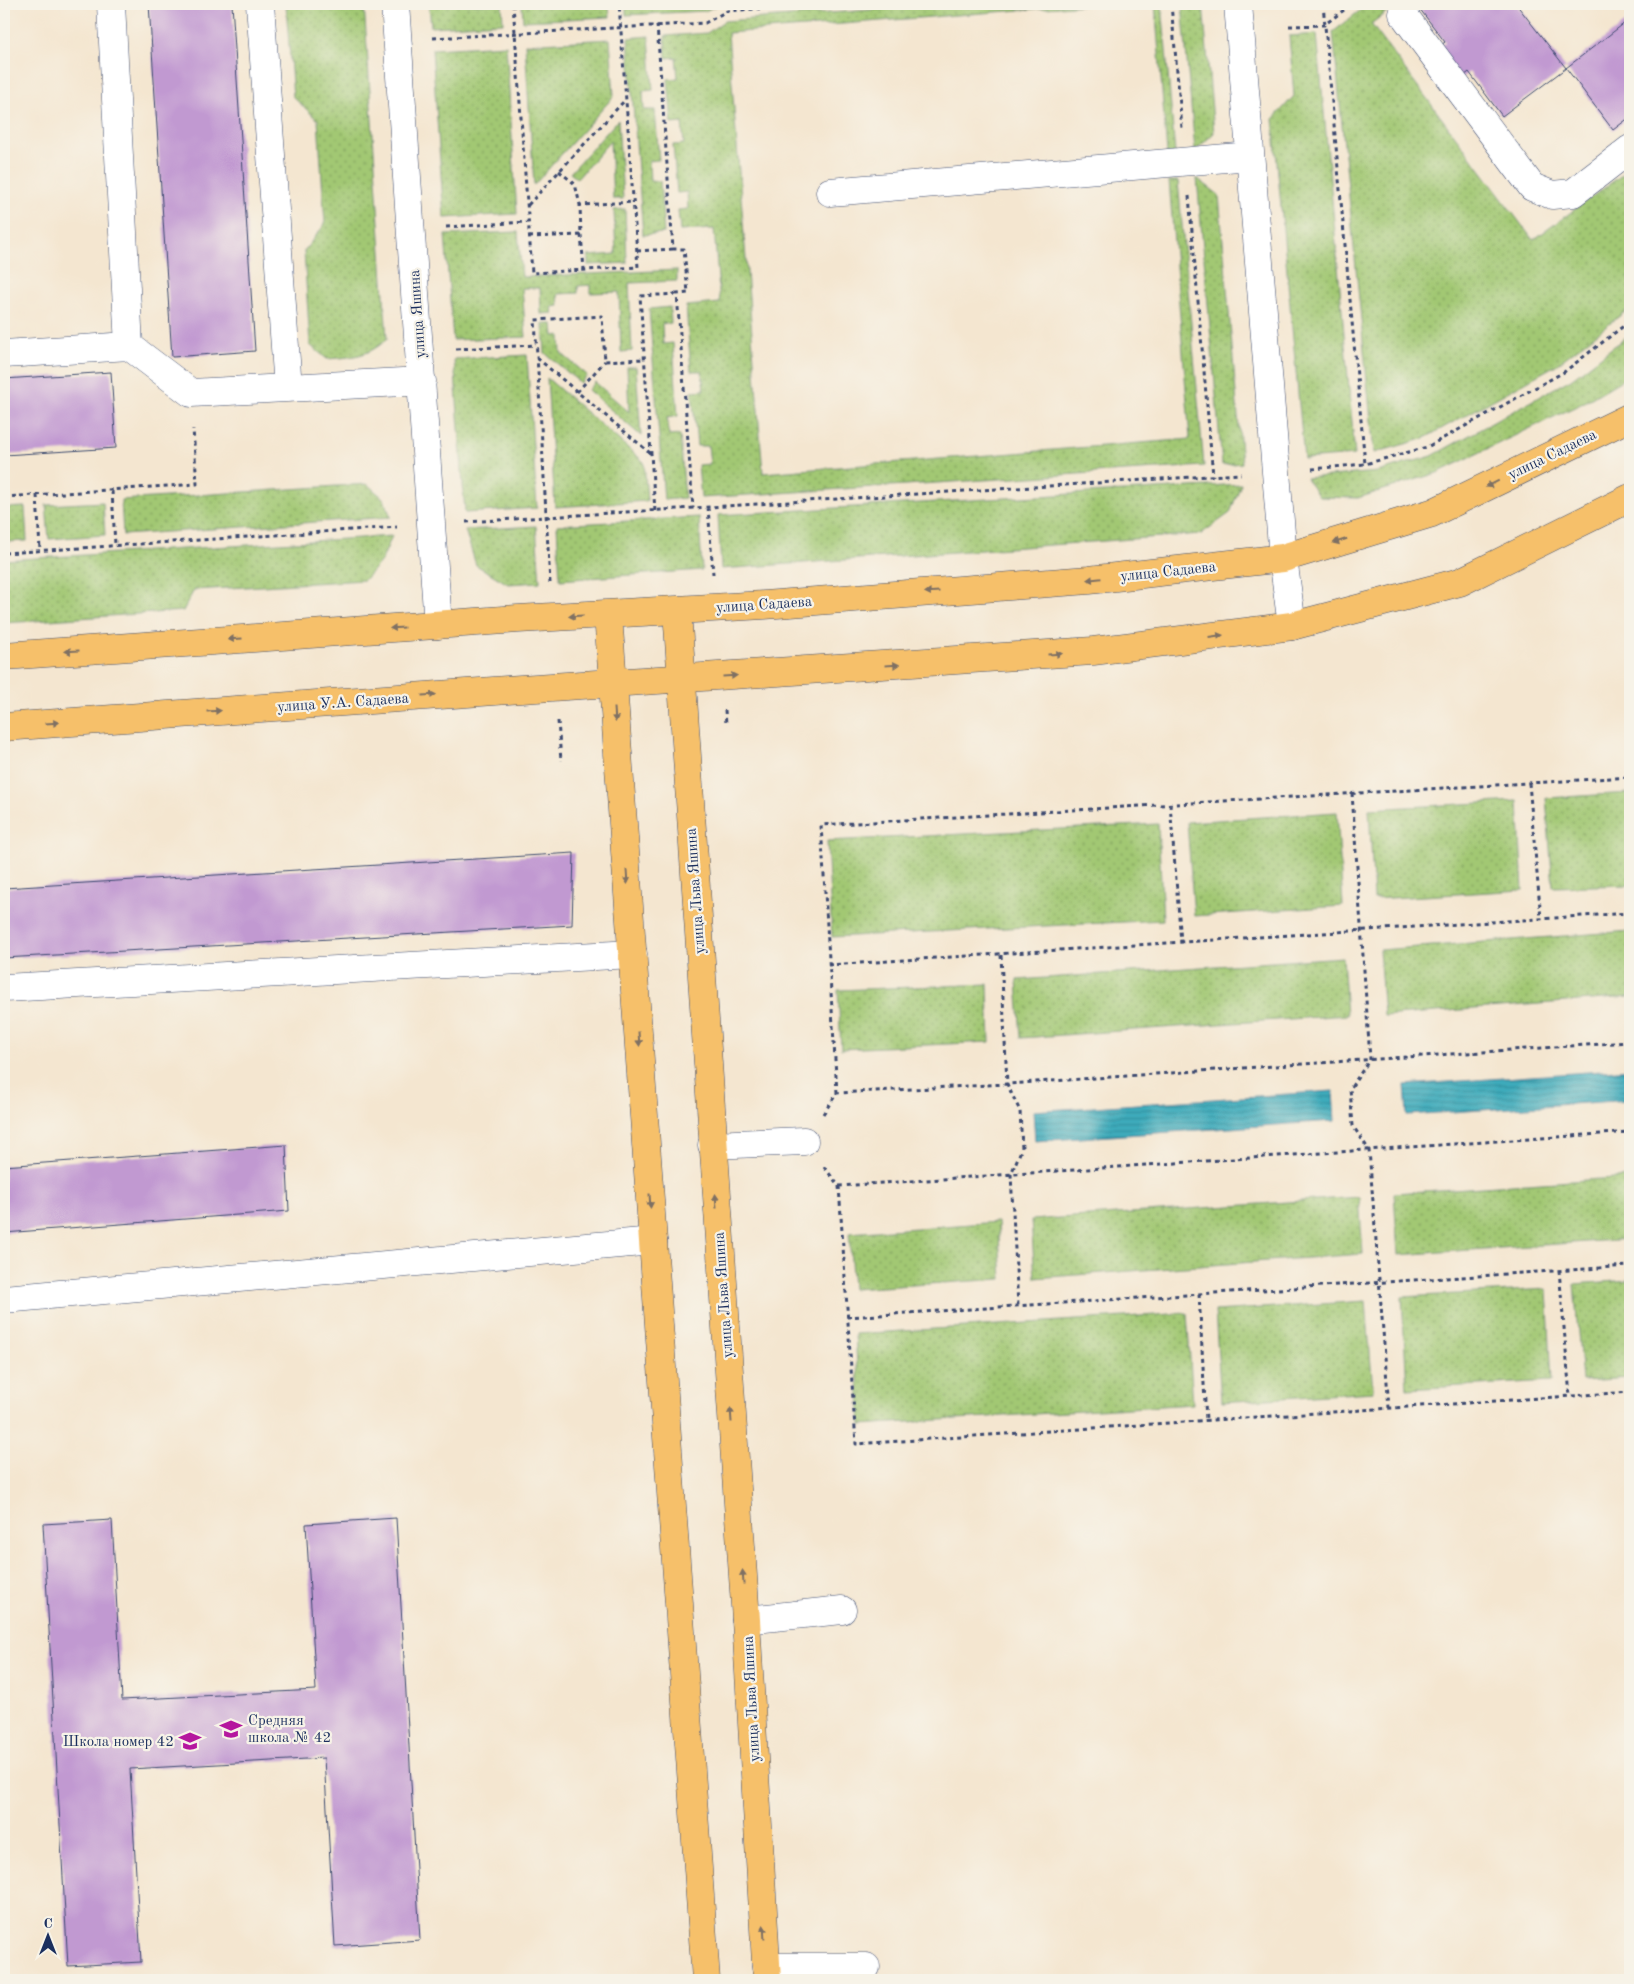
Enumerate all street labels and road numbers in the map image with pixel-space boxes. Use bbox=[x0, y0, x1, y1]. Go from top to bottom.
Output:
street label: улица Яшина bbox=[408, 268, 429, 359]
street label: улица Садаева bbox=[1506, 427, 1600, 483]
street label: улица Садаева bbox=[1119, 560, 1217, 585]
street label: улица Садаева bbox=[716, 595, 813, 616]
street label: улица У.А. Садаева bbox=[277, 691, 410, 716]
street label: улица Льва Яшина bbox=[685, 827, 708, 954]
street label: улица Льва Яшина bbox=[713, 1231, 736, 1358]
street label: улица Льва Яшина bbox=[742, 1635, 763, 1762]

